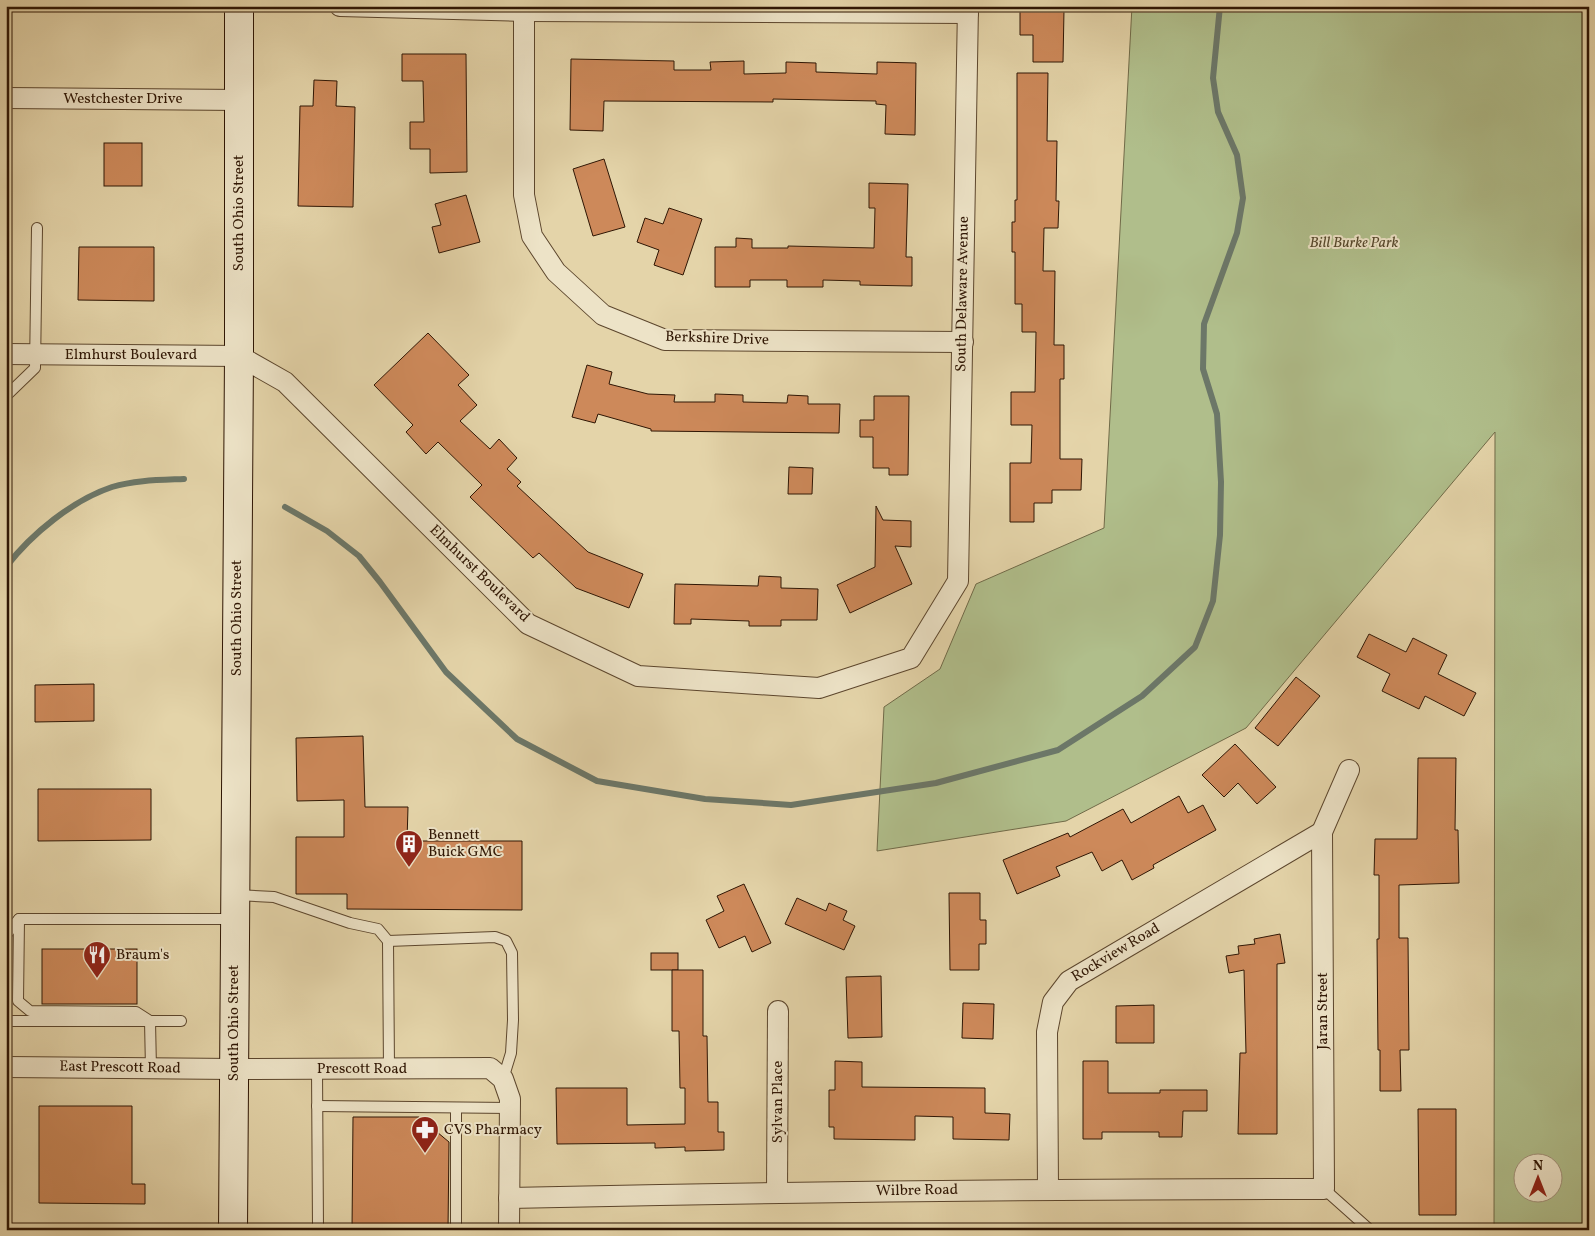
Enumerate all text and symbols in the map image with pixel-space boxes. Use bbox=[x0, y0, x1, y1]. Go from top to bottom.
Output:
street label: Westchester Drive bbox=[63, 89, 183, 110]
street label: South Ohio Street bbox=[229, 155, 250, 271]
street label: South Delaware Avenue bbox=[951, 216, 975, 372]
park label: Bill Burke Park bbox=[1309, 233, 1399, 254]
street label: Berkshire Drive bbox=[665, 327, 769, 351]
street label: Elmhurst Boulevard bbox=[65, 345, 197, 366]
street label: Elmhurst Boulevard bbox=[424, 520, 534, 628]
street label: South Ohio Street bbox=[227, 560, 248, 676]
place label: Bennett Buick GMC bbox=[428, 825, 503, 863]
building icon: Bennett Buick GMC bbox=[394, 829, 424, 868]
street label: Rockview Road bbox=[1068, 918, 1164, 988]
restaurant icon: Braum's bbox=[82, 940, 112, 979]
place label: Braum's bbox=[116, 945, 169, 966]
street label: South Ohio Street bbox=[224, 965, 245, 1081]
street label: Jaran Street bbox=[1313, 972, 1334, 1050]
street label: East Prescott Road bbox=[59, 1056, 181, 1080]
street label: Prescott Road bbox=[317, 1059, 407, 1080]
street label: Sylvan Place bbox=[768, 1061, 789, 1143]
pharmacy icon: CVS Pharmacy bbox=[410, 1115, 440, 1154]
place label: CVS Pharmacy bbox=[444, 1120, 542, 1141]
north arrow bbox=[1512, 1154, 1562, 1204]
text: N bbox=[1533, 1157, 1543, 1176]
street label: Wilbre Road bbox=[876, 1180, 958, 1202]

